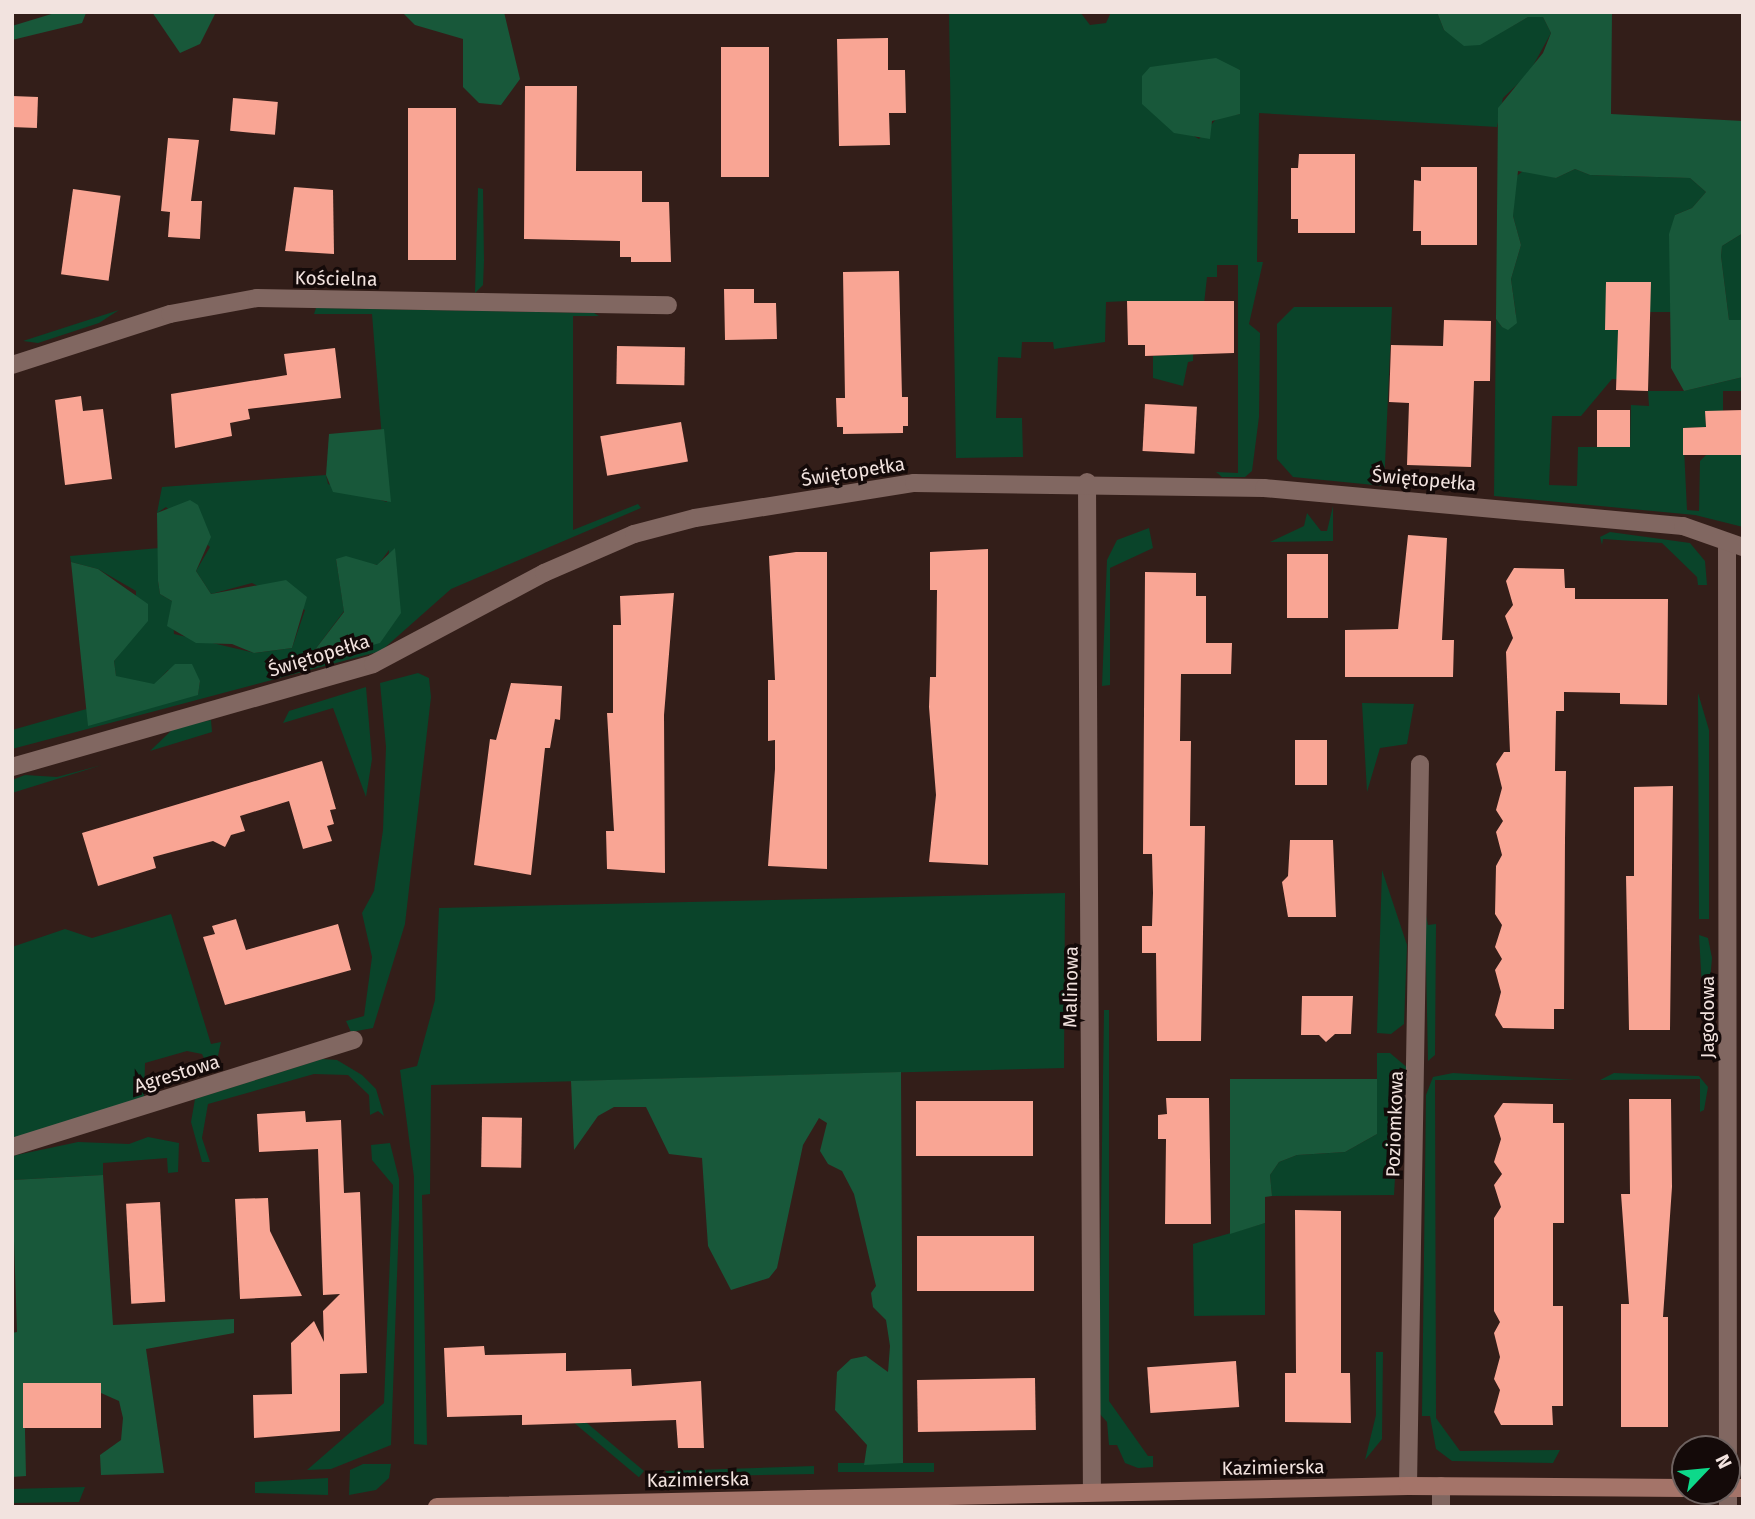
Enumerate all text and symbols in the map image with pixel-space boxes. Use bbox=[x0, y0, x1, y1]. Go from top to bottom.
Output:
street label: Kościelna bbox=[294, 267, 378, 291]
street label: Świętopełka bbox=[800, 453, 906, 491]
street label: Świętopełka bbox=[1371, 464, 1477, 496]
street label: Świętopełka bbox=[266, 630, 372, 682]
street label: Malinowa bbox=[1059, 946, 1083, 1028]
street label: Jagodowa bbox=[1697, 976, 1719, 1058]
street label: Agrestowa bbox=[132, 1050, 222, 1098]
street label: Poziomkowa bbox=[1382, 1070, 1408, 1178]
north arrow bbox=[1671, 1435, 1741, 1505]
text: N bbox=[1710, 1451, 1737, 1472]
street label: Kazimierska bbox=[1221, 1456, 1325, 1480]
street label: Kazimierska bbox=[646, 1468, 750, 1492]

